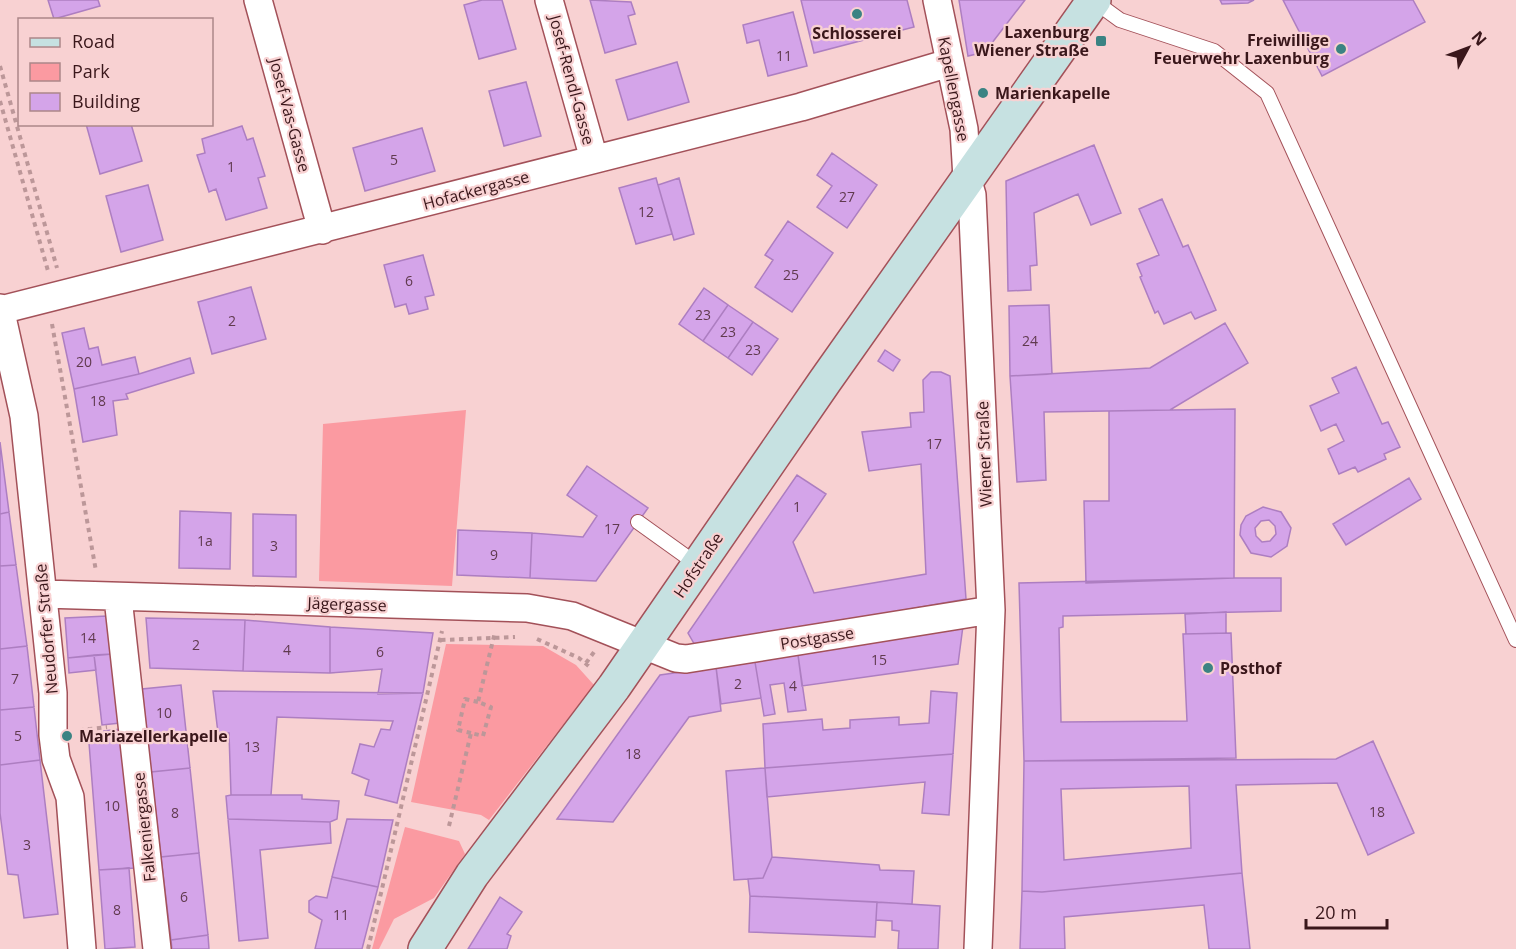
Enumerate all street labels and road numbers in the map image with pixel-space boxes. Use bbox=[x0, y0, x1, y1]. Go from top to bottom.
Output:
street label: Josef-Rendl-Gasse bbox=[544, 11, 600, 147]
street label: Kapellengasse bbox=[933, 35, 975, 143]
street label: Josef-Vas-Gasse bbox=[264, 54, 316, 174]
street label: Hofackergasse bbox=[420, 165, 532, 215]
street label: Wiener Straße bbox=[971, 401, 997, 507]
street label: Hofstraße bbox=[668, 528, 728, 602]
street label: Neudorfer Straße bbox=[29, 563, 63, 695]
street label: Jägergasse bbox=[305, 592, 387, 616]
street label: Postgasse bbox=[779, 621, 855, 655]
street label: Falkeniergasse bbox=[127, 771, 161, 883]

